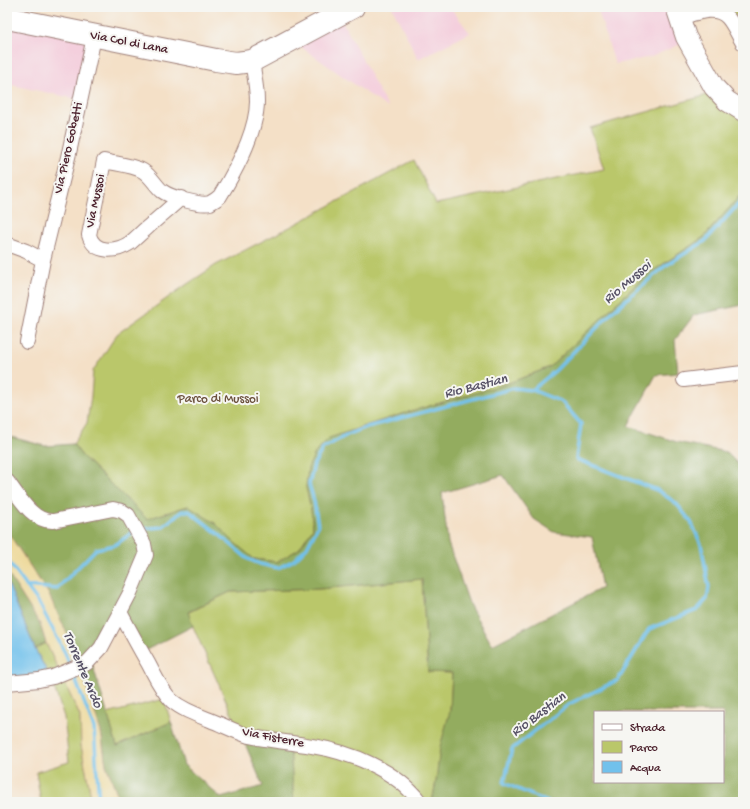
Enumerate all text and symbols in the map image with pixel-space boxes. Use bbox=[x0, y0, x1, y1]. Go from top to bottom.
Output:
street label: Via Col di Lana bbox=[88, 28, 170, 58]
street label: Via Piero Gobetti bbox=[51, 101, 87, 196]
street label: Via Mussoi bbox=[83, 173, 109, 230]
water label: Rio Mussoi bbox=[601, 256, 657, 308]
water label: Rio Bastian bbox=[443, 371, 510, 403]
park label: Parco di Mussoi bbox=[176, 392, 259, 407]
water label: Torrente Ardo bbox=[58, 629, 106, 711]
water label: Rio Bastian bbox=[508, 689, 570, 741]
legend bbox=[594, 711, 724, 783]
text: Strada bbox=[630, 722, 665, 736]
street label: Via Fisterre bbox=[240, 724, 305, 751]
text: Parco bbox=[629, 742, 658, 756]
text: Acqua bbox=[630, 762, 661, 776]

